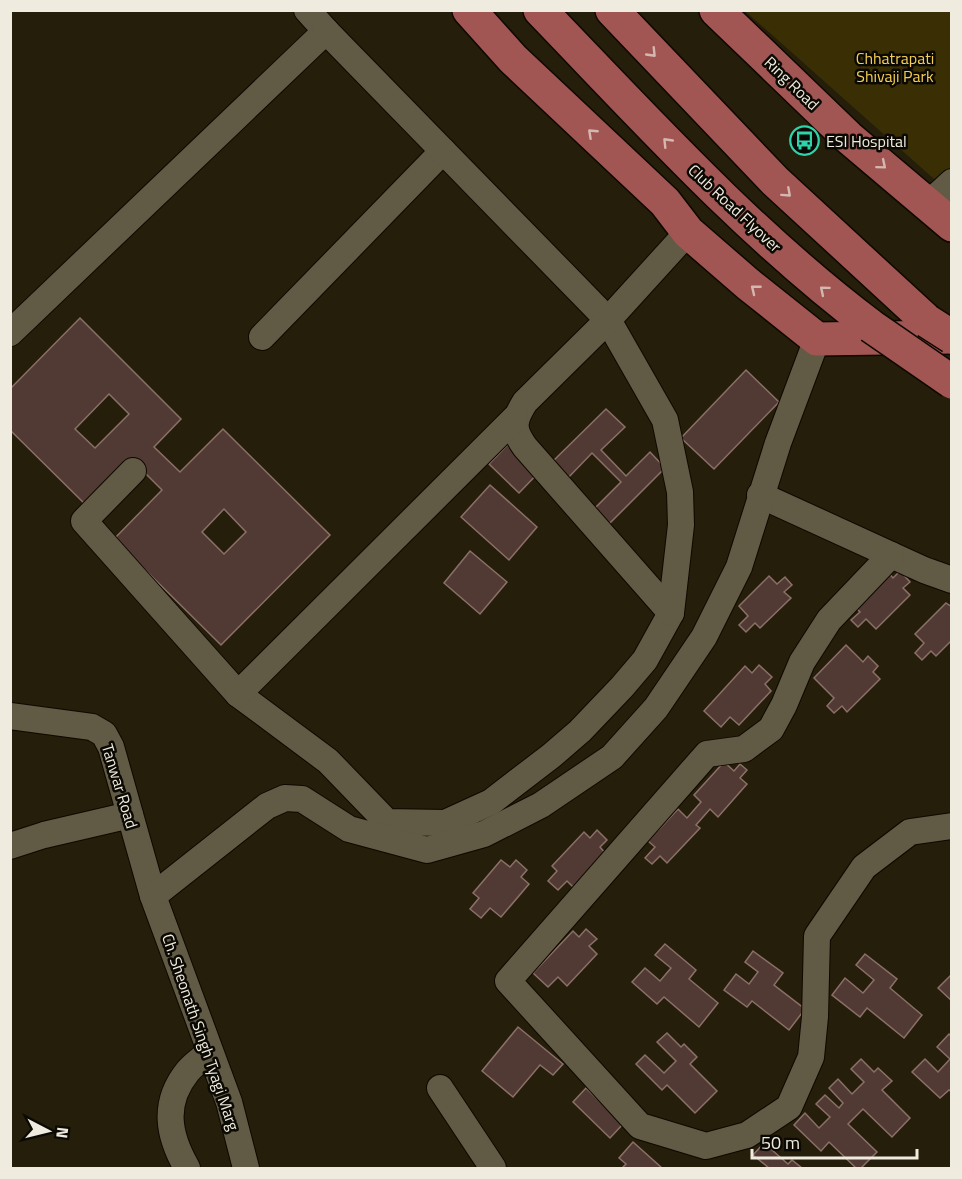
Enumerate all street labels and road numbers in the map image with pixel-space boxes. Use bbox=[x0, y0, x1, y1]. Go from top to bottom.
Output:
street label: Ring Road bbox=[759, 51, 825, 115]
street label: Club Road Flyover bbox=[683, 158, 787, 258]
street label: Tanwar Road bbox=[96, 741, 144, 831]
street label: Ch. Sheonath Singh Tyagi Marg bbox=[156, 930, 246, 1134]

